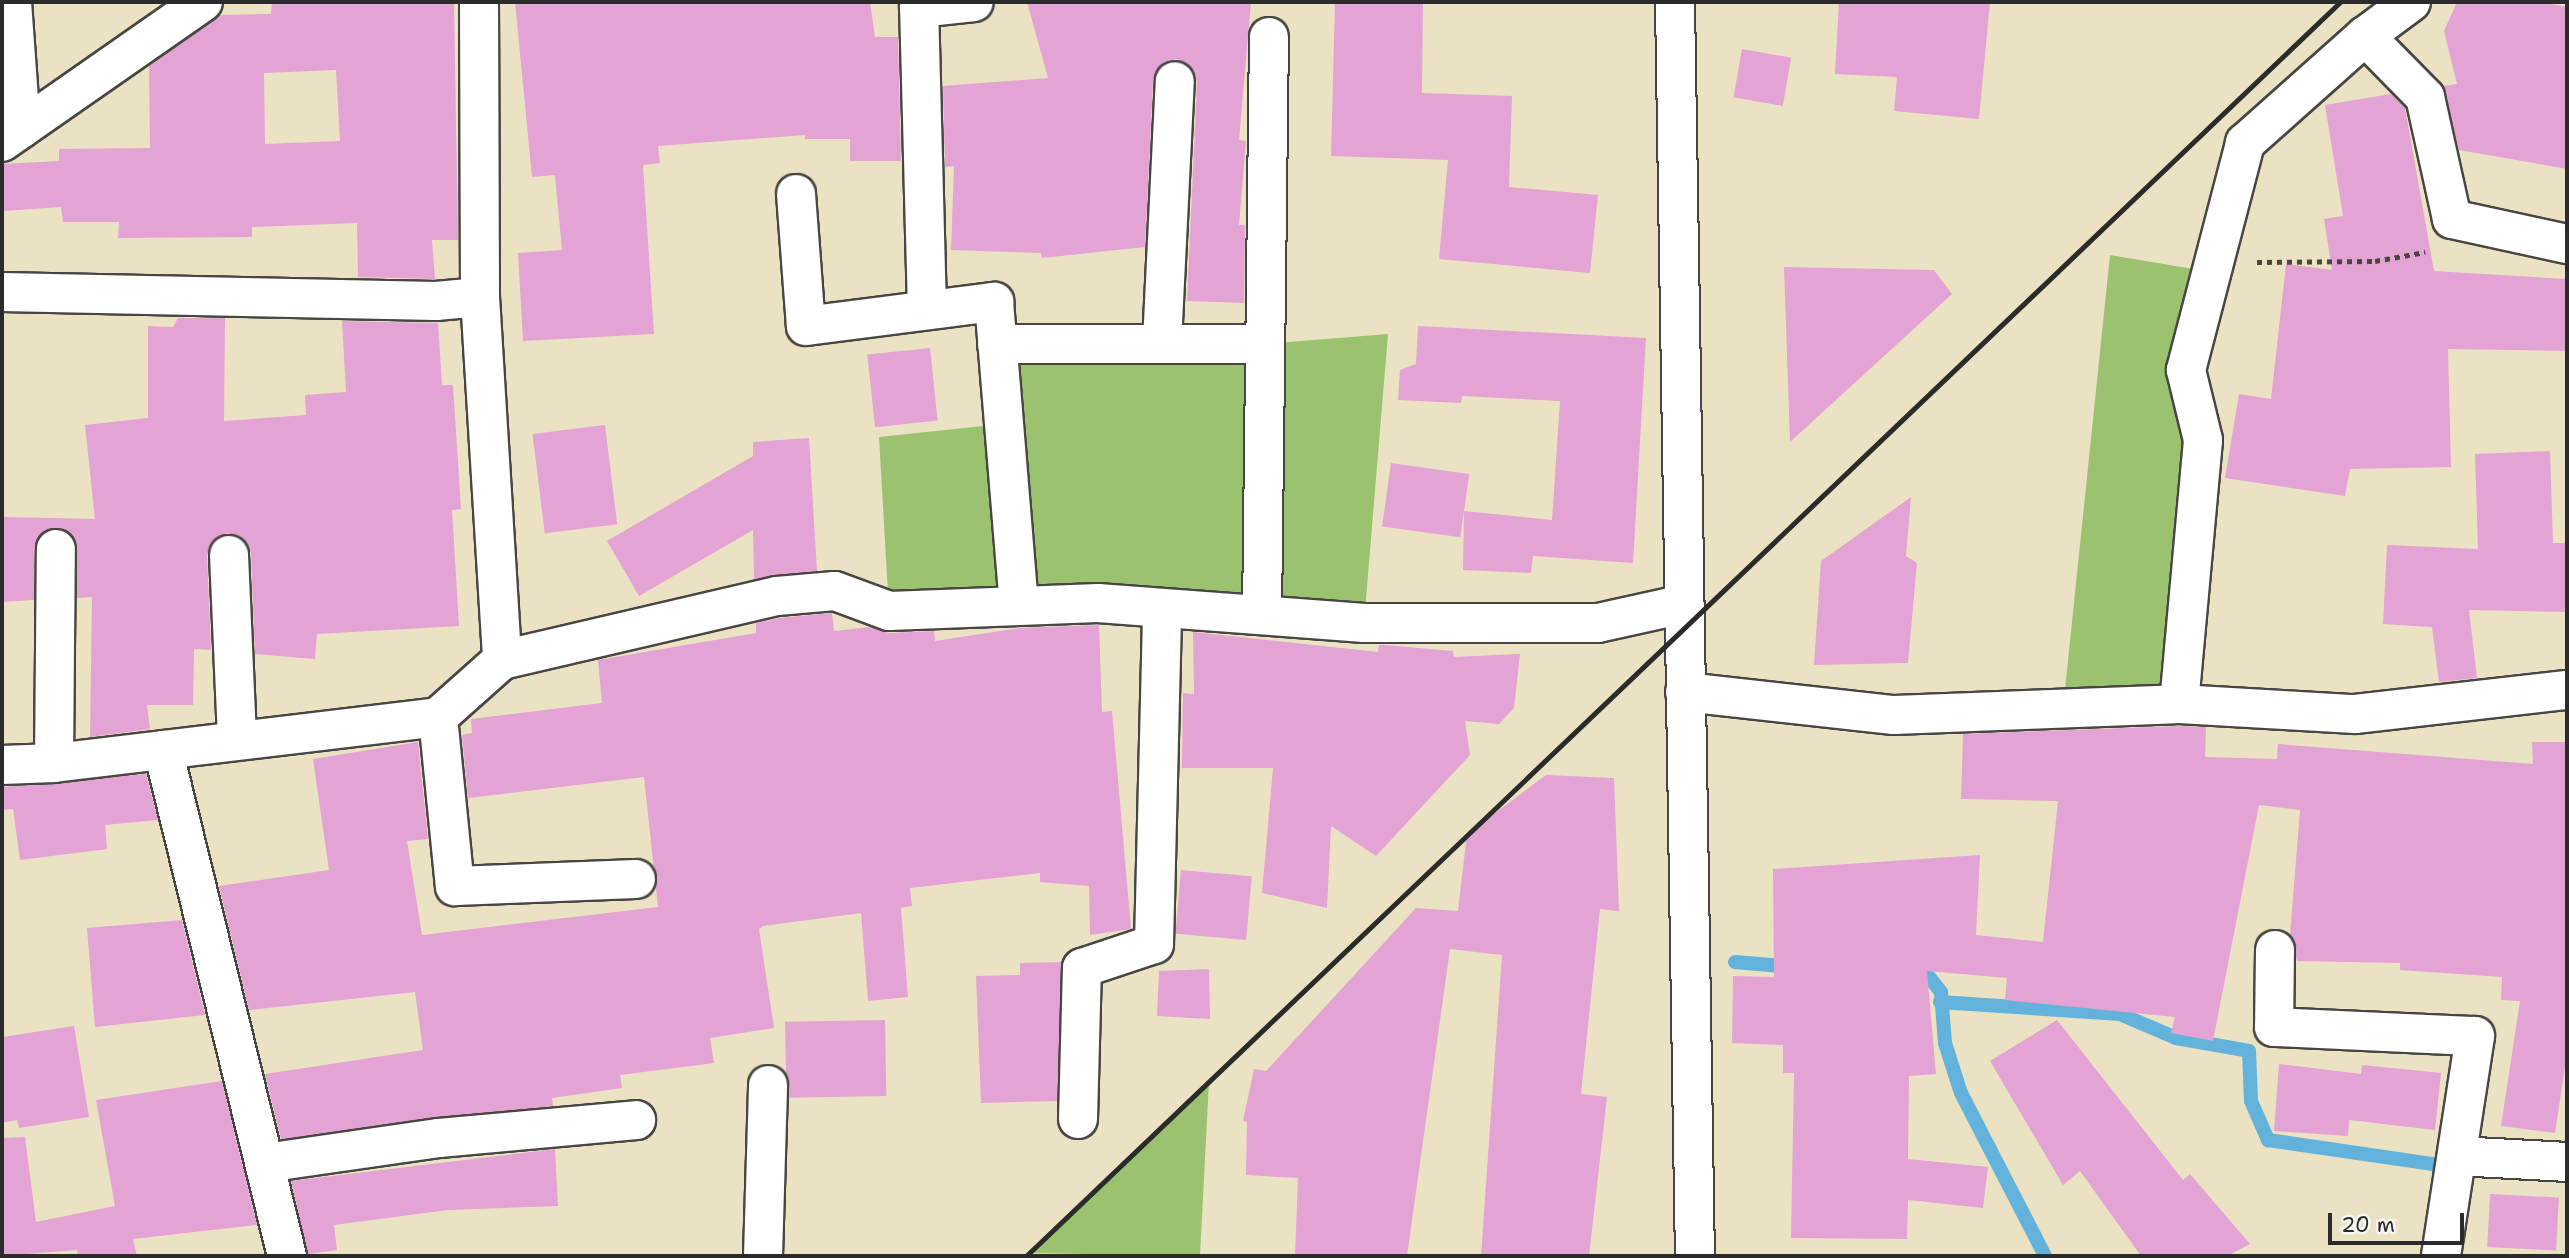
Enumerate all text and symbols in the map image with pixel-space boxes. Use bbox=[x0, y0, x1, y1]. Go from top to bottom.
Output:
scale bar bbox=[2331, 1198, 2468, 1242]
text: 20 m bbox=[2341, 1211, 2395, 1239]

